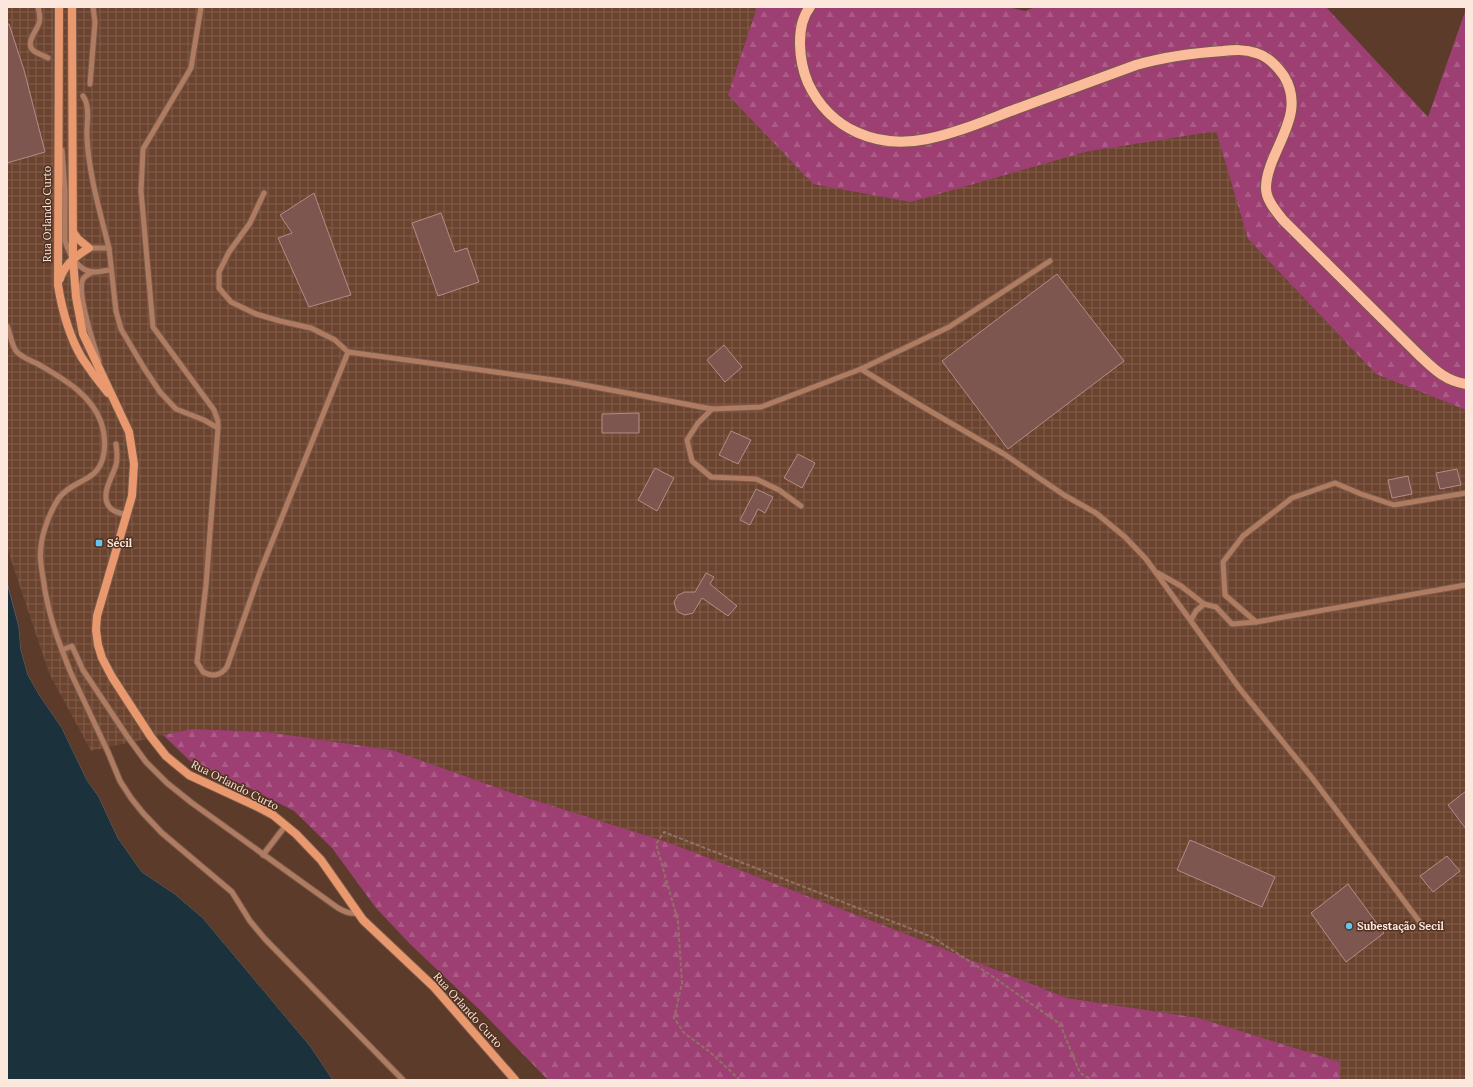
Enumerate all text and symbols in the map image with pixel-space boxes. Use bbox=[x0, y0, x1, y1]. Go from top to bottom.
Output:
street label: Rua Orlando Curto bbox=[40, 166, 54, 262]
place label: Sécil bbox=[107, 536, 133, 550]
marker: Sécil bbox=[94, 538, 104, 548]
street label: Rua Orlando Curto bbox=[189, 757, 281, 813]
place label: Subestação Secil bbox=[1357, 919, 1445, 933]
marker: Subestação Secil bbox=[1344, 921, 1354, 931]
street label: Rua Orlando Curto bbox=[430, 969, 506, 1051]

